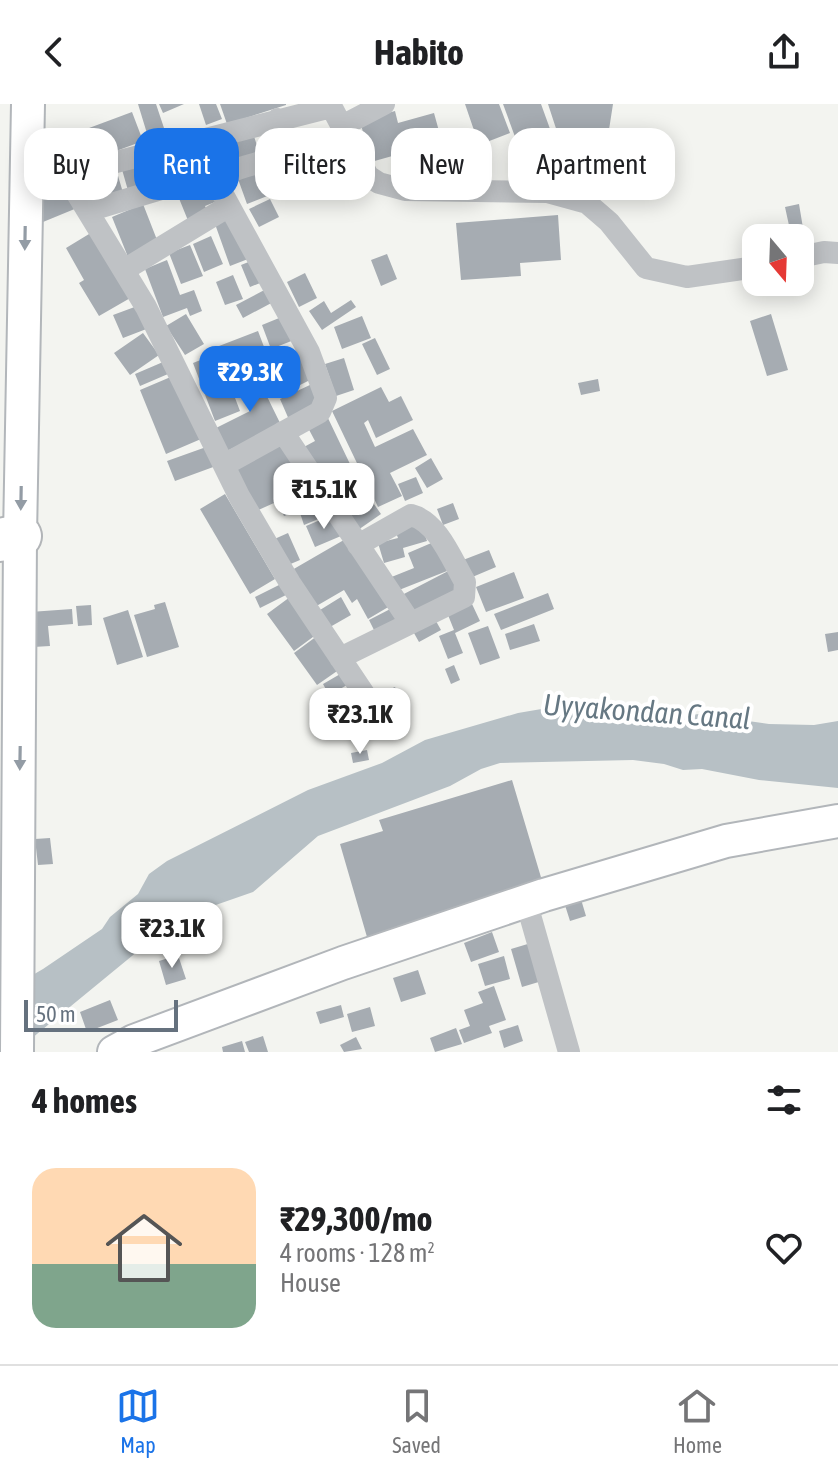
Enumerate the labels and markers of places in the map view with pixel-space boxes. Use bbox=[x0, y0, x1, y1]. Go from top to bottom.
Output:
pin: ₹29.3K bbox=[185, 346, 315, 414]
pin: ₹15.1K bbox=[259, 463, 389, 531]
pin: ₹23.1K bbox=[295, 688, 425, 756]
pin: ₹23.1K bbox=[107, 902, 237, 970]

